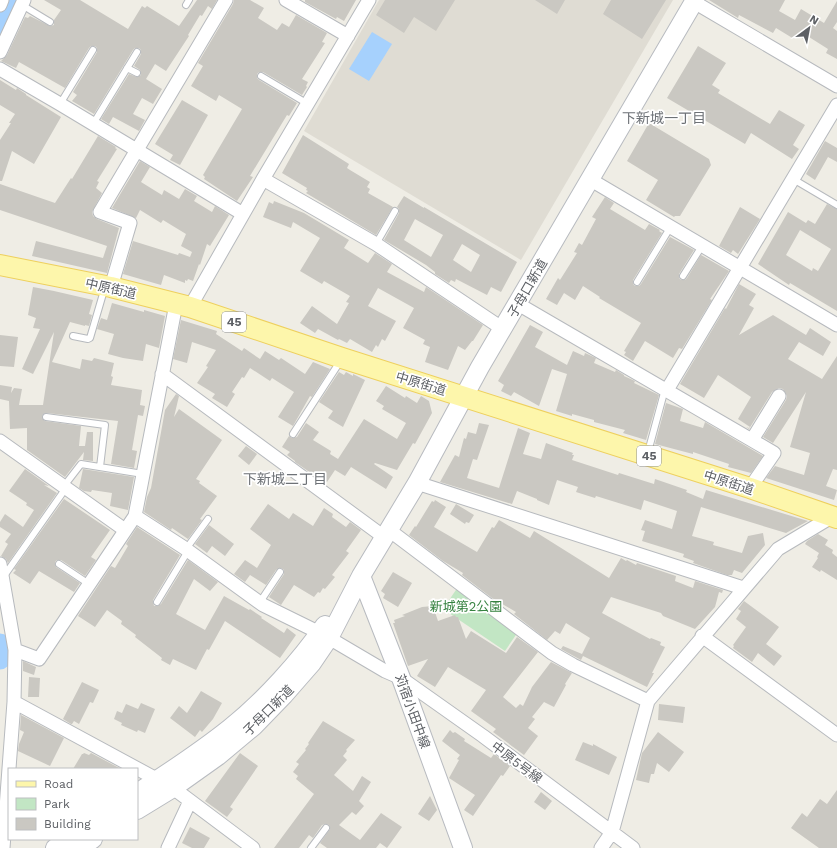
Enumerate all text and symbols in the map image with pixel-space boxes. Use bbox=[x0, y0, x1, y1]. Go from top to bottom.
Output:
north arrow bbox=[789, 8, 829, 48]
text: N bbox=[807, 12, 821, 28]
district label: 下新城一丁目 bbox=[622, 110, 706, 126]
street label: 子母口新道 bbox=[505, 256, 550, 320]
street label: 中原街道 bbox=[84, 275, 138, 302]
road number: 45 bbox=[222, 312, 246, 332]
street label: 中原街道 bbox=[394, 369, 448, 398]
road number: 45 bbox=[637, 446, 661, 466]
street label: 中原街道 bbox=[702, 467, 756, 498]
district label: 下新城二丁目 bbox=[243, 471, 327, 487]
park label: 新城第2公園 bbox=[430, 599, 502, 614]
street label: 苅宿小田中線 bbox=[392, 672, 433, 750]
street label: 子母口新道 bbox=[240, 682, 297, 739]
street label: 中原5号線 bbox=[488, 738, 545, 786]
legend bbox=[8, 768, 138, 840]
text: Road bbox=[44, 777, 73, 791]
text: Park bbox=[44, 797, 70, 811]
text: Building bbox=[44, 817, 91, 831]

